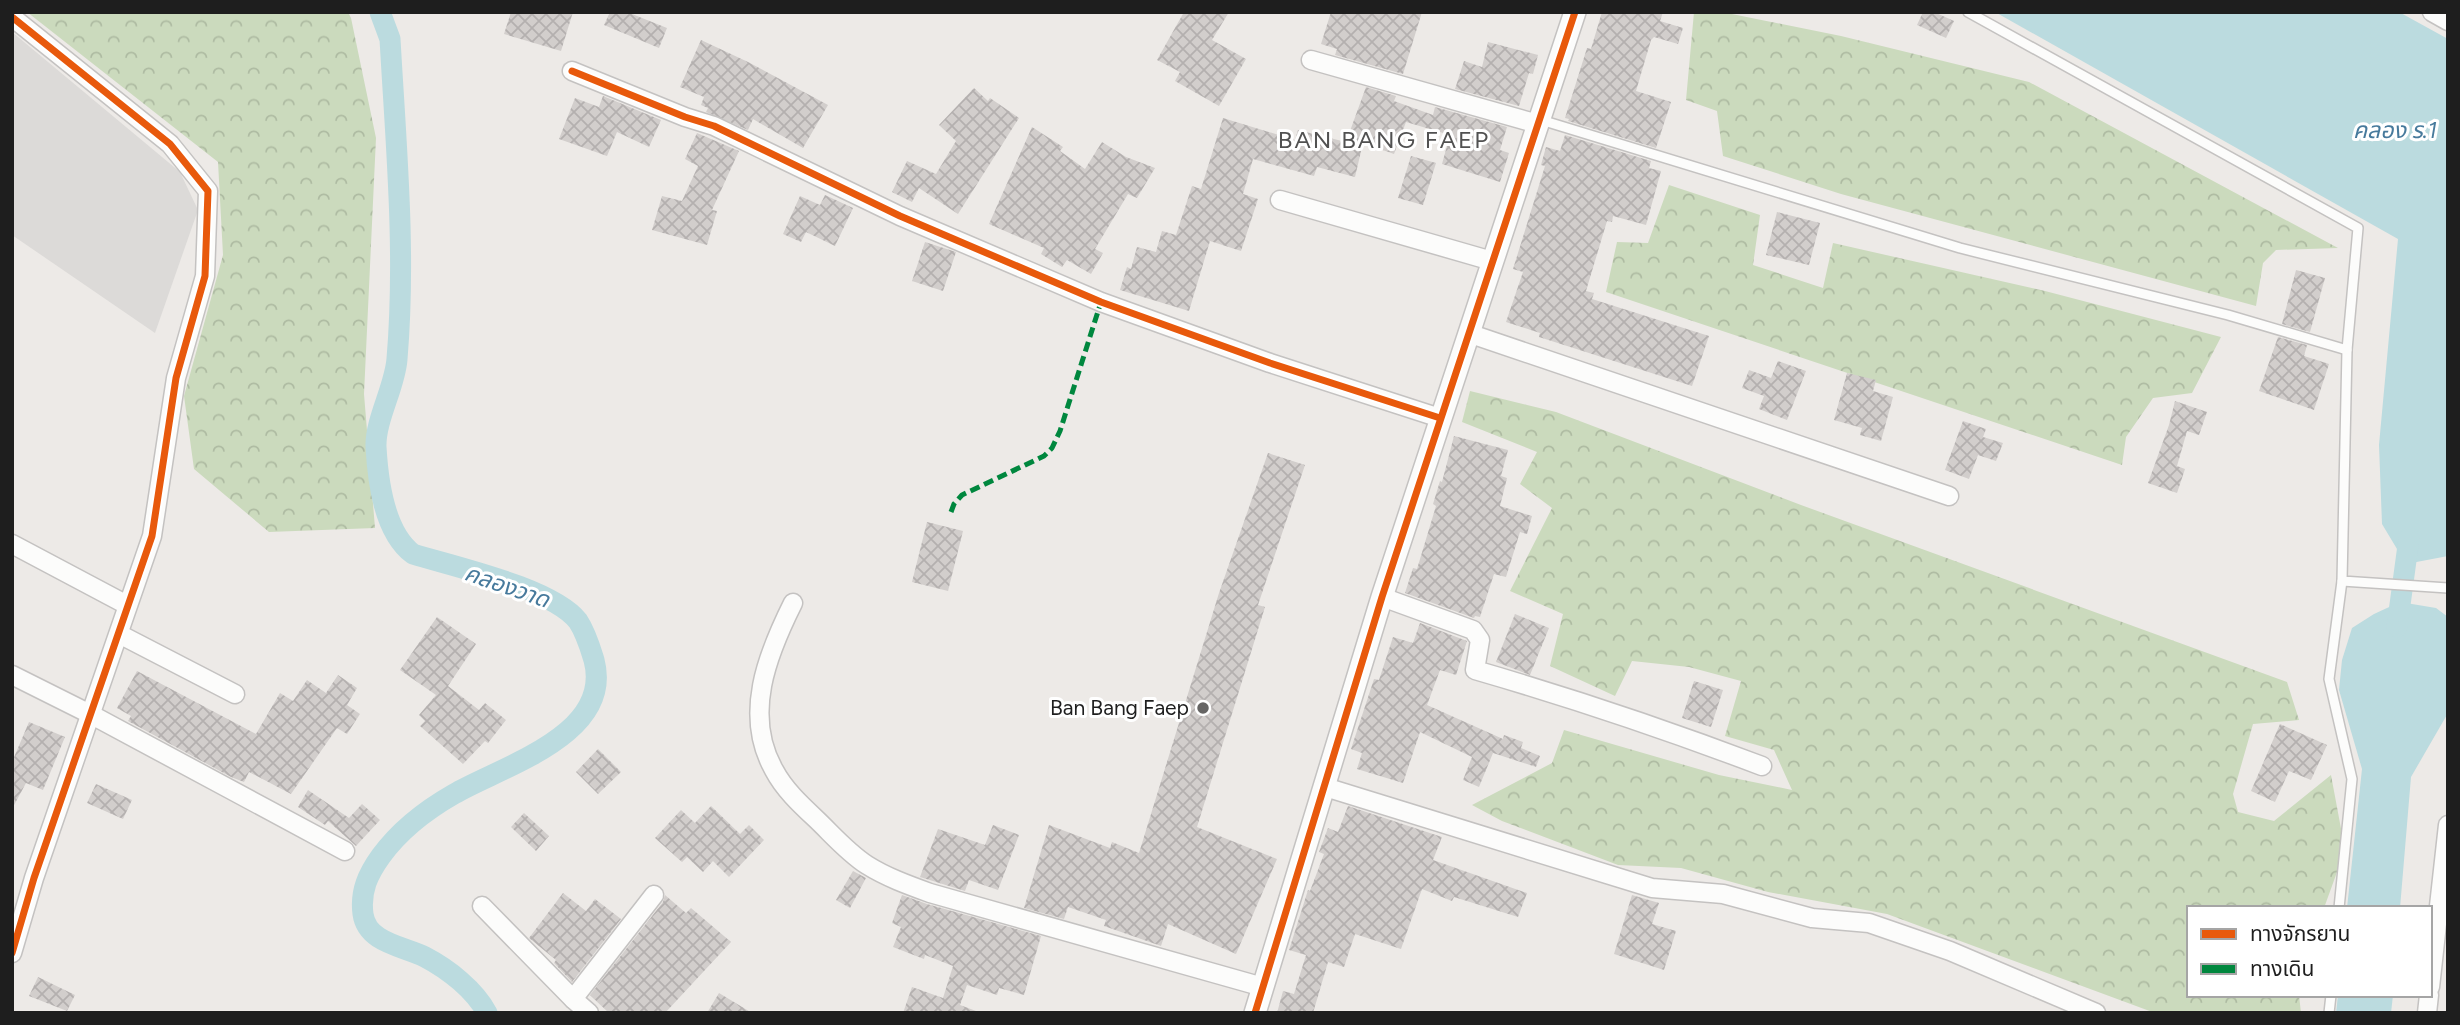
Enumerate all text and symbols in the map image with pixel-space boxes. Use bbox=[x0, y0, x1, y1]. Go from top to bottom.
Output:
water label: คลอง ร.1 bbox=[2353, 116, 2437, 144]
district label: BAN BANG FAEP bbox=[1278, 125, 1490, 154]
water label: คลองวาด bbox=[461, 558, 554, 614]
place label: Ban Bang Faep bbox=[1050, 695, 1189, 720]
marker: Ban Bang Faep bbox=[1195, 700, 1211, 716]
legend bbox=[2187, 906, 2432, 997]
text: ทางจักรยาน bbox=[2250, 921, 2351, 946]
text: ทางเดิน bbox=[2250, 956, 2314, 981]

